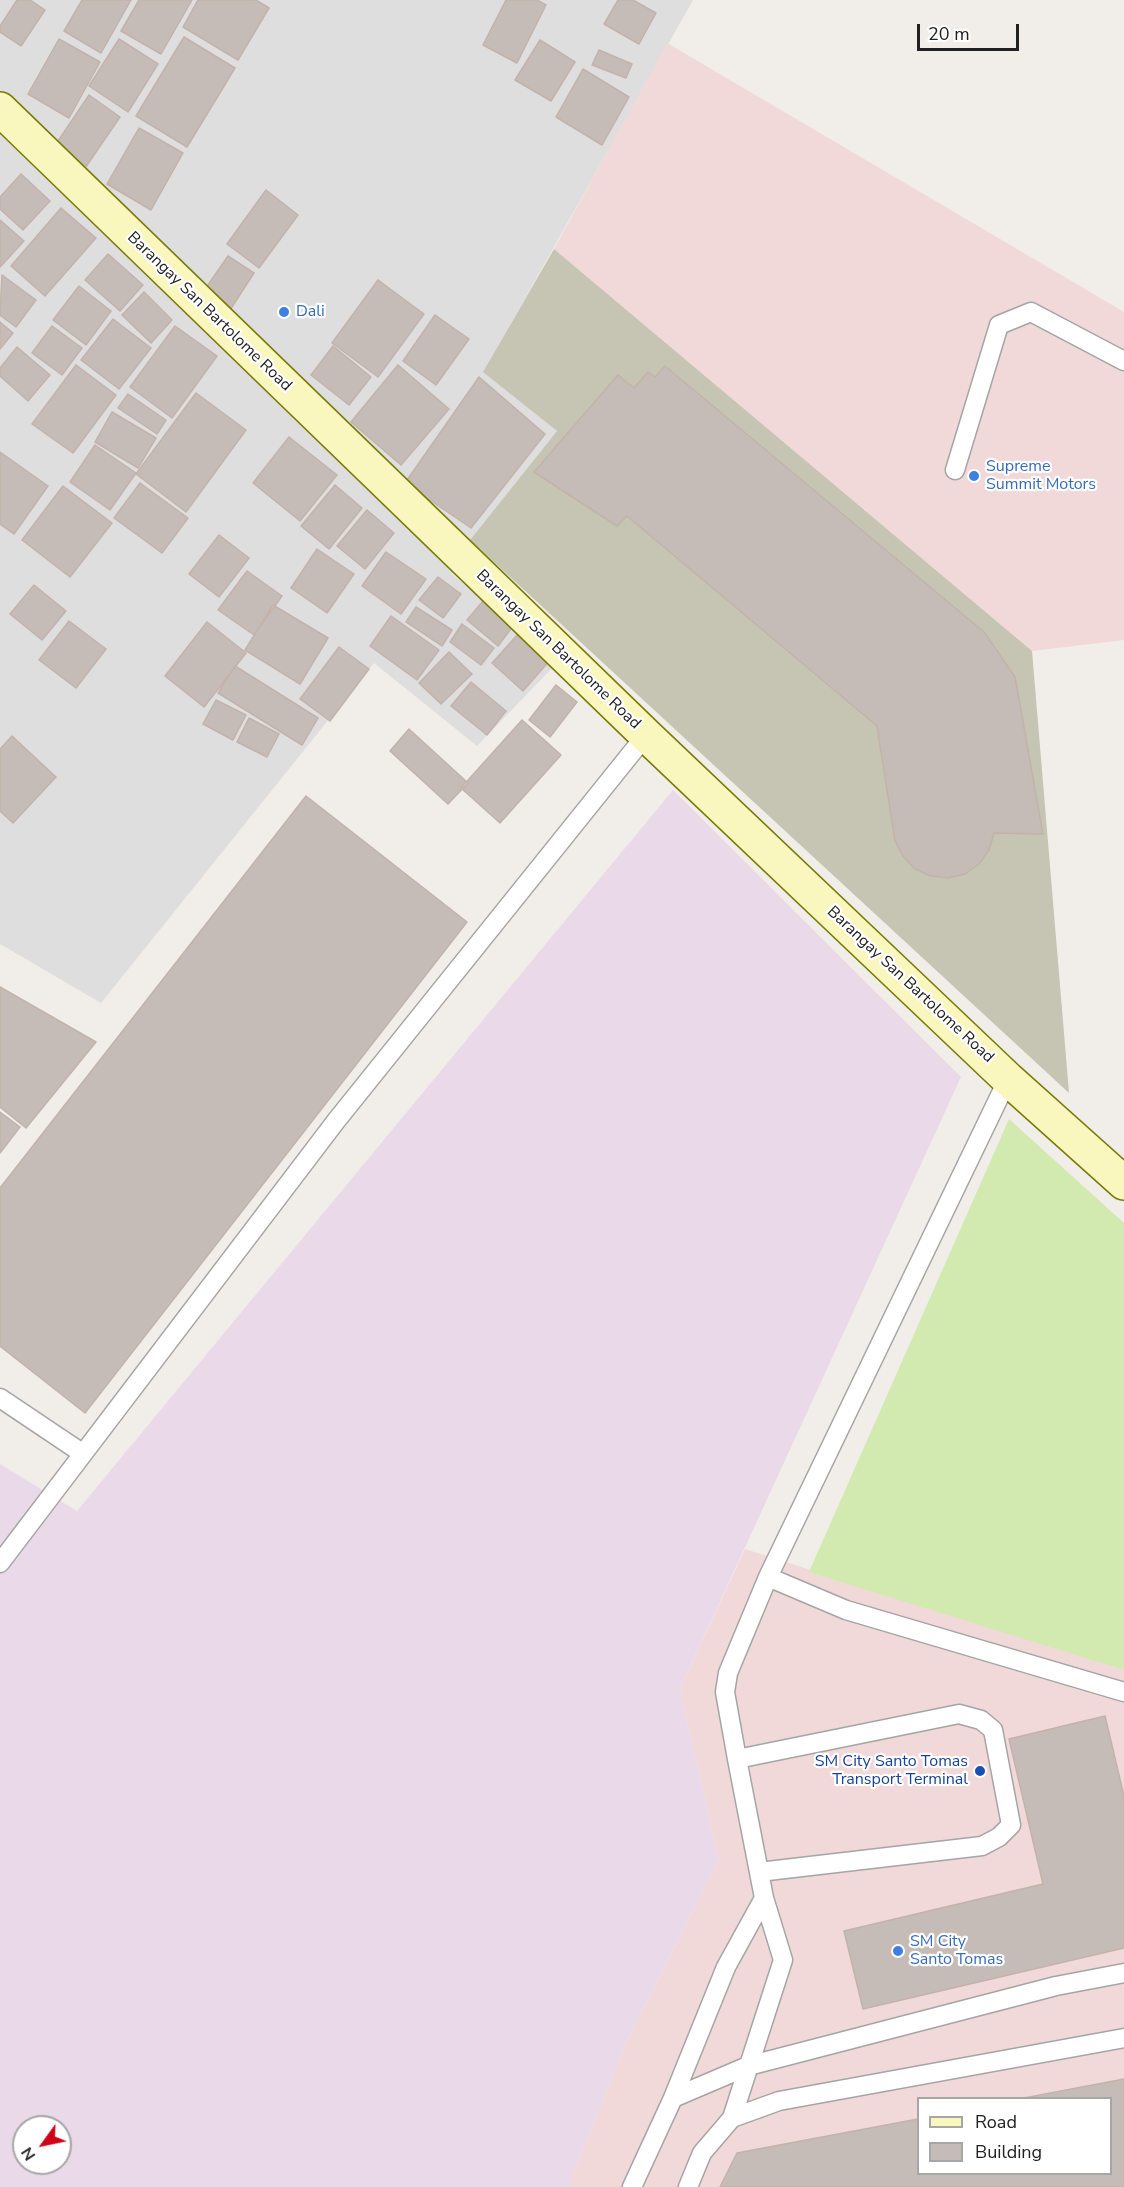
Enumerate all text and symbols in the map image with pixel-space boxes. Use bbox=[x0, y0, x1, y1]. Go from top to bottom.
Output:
scale bar bbox=[920, 12, 1022, 50]
text: 20 m bbox=[928, 22, 970, 46]
street label: Barangay San Bartolome Road bbox=[123, 228, 295, 396]
place label: Dali bbox=[296, 302, 325, 322]
marker: Dali bbox=[277, 305, 291, 319]
place label: Supreme Summit Motors bbox=[986, 457, 1096, 495]
marker: Supreme Summit Motors bbox=[967, 469, 981, 483]
street label: Barangay San Bartolome Road bbox=[472, 566, 644, 734]
street label: Barangay San Bartolome Road bbox=[823, 903, 997, 1067]
place label: SM City Santo Tomas Transport Terminal bbox=[815, 1752, 968, 1790]
marker: SM City Santo Tomas Transport Terminal bbox=[973, 1764, 987, 1778]
place label: SM City Santo Tomas bbox=[910, 1932, 1003, 1970]
marker: SM City Santo Tomas bbox=[891, 1944, 905, 1958]
legend bbox=[917, 2097, 1112, 2175]
text: Road bbox=[975, 2110, 1017, 2134]
north arrow bbox=[12, 2115, 72, 2175]
text: Building bbox=[975, 2140, 1042, 2164]
text: N bbox=[16, 2143, 41, 2165]

